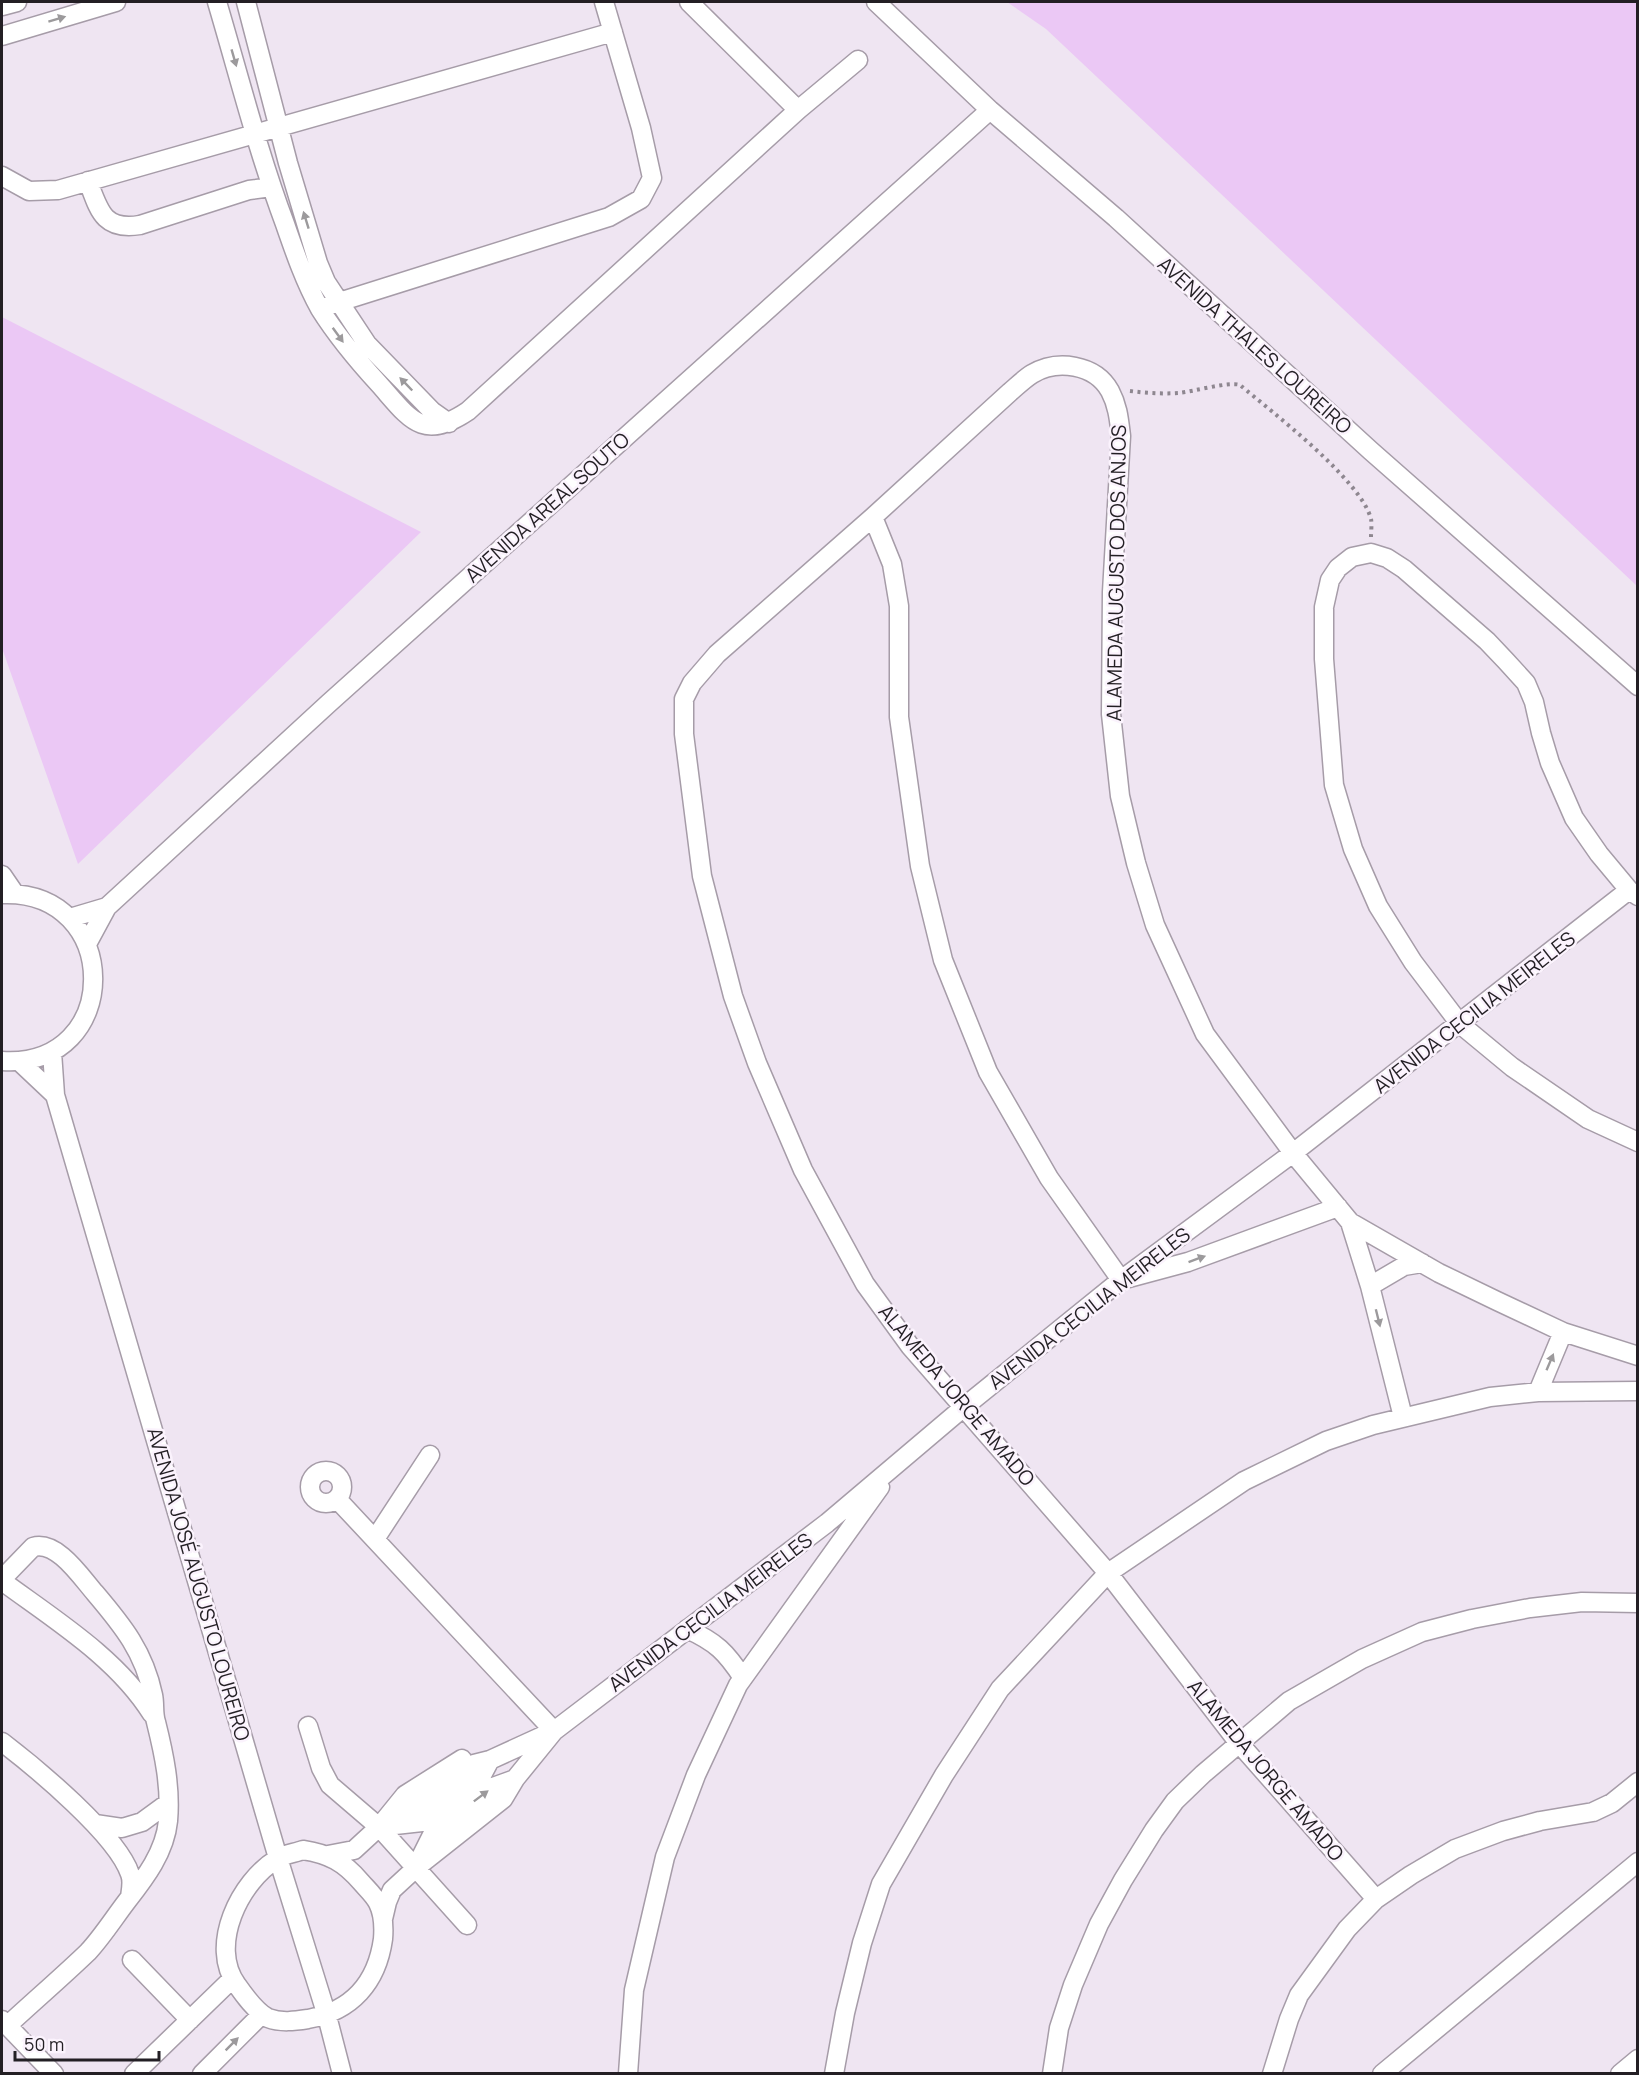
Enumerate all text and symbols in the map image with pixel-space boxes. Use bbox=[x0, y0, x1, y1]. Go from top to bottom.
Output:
one-way arrow bbox=[49, 14, 67, 23]
one-way arrow bbox=[229, 49, 239, 67]
one-way arrow bbox=[300, 211, 310, 229]
street label: AVENIDA THALES LOUREIRO bbox=[1152, 250, 1358, 440]
one-way arrow bbox=[332, 327, 344, 343]
one-way arrow bbox=[399, 377, 413, 391]
street label: ALAMEDA AUGUSTO DOS ANJOS bbox=[1100, 424, 1132, 722]
street label: AVENIDA AREAL SOUTO bbox=[459, 426, 635, 588]
street label: AVENIDA CECILIA MEIRELES bbox=[1368, 925, 1580, 1099]
street label: AVENIDA CECILIA MEIRELES bbox=[983, 1221, 1195, 1395]
one-way arrow bbox=[1188, 1253, 1206, 1263]
street label: ALAMEDA JORGE AMADO bbox=[873, 1298, 1041, 1492]
one-way arrow bbox=[1374, 1309, 1383, 1327]
one-way arrow bbox=[1545, 1352, 1555, 1370]
street label: AVENIDA JOSÉ AUGUSTO LOUREIRO bbox=[141, 1424, 257, 1744]
street label: AVENIDA CECILIA MEIRELES bbox=[603, 1526, 817, 1698]
street label: ALAMEDA JORGE AMADO bbox=[1182, 1673, 1350, 1867]
one-way arrow bbox=[473, 1789, 489, 1802]
scale bar bbox=[15, 2024, 159, 2062]
text: 50 m bbox=[24, 2032, 64, 2056]
one-way arrow bbox=[224, 2037, 238, 2051]

